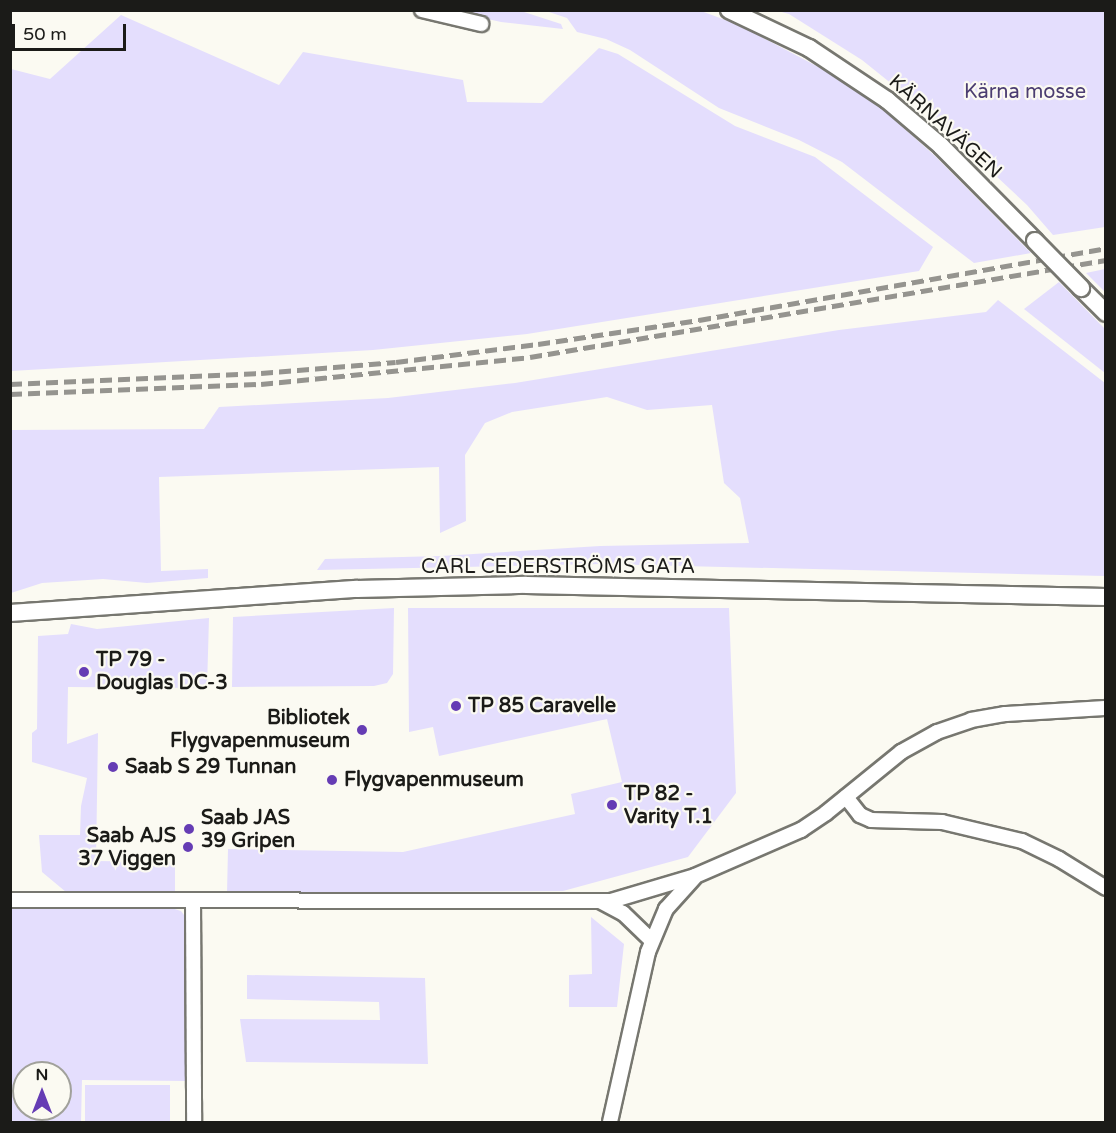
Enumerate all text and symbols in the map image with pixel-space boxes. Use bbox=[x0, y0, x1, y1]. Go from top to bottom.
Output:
scale bar bbox=[15, 12, 129, 50]
text: 50 m bbox=[23, 23, 67, 45]
street label: KÄRNAVÄGEN bbox=[884, 70, 1006, 184]
park label: Kärna mosse bbox=[964, 80, 1086, 104]
street label: CARL CEDERSTRÖMS GATA bbox=[421, 555, 695, 579]
place label: TP 79 - Douglas DC-3 bbox=[96, 648, 228, 695]
marker: TP 79 - Douglas DC-3 bbox=[77, 665, 91, 679]
place label: TP 85 Caravelle bbox=[468, 694, 616, 718]
marker: TP 85 Caravelle bbox=[449, 699, 463, 713]
place label: Bibliotek Flygvapenmuseum bbox=[170, 706, 350, 753]
marker: Bibliotek Flygvapenmuseum bbox=[355, 723, 369, 737]
place label: Saab S 29 Tunnan bbox=[125, 755, 296, 779]
marker: Saab S 29 Tunnan bbox=[106, 760, 120, 774]
place label: Flygvapenmuseum bbox=[344, 768, 524, 792]
marker: Flygvapenmuseum bbox=[325, 773, 339, 787]
place label: TP 82 - Varity T.1 bbox=[624, 782, 713, 829]
marker: TP 82 - Varity T.1 bbox=[605, 798, 619, 812]
place label: Saab JAS 39 Gripen bbox=[201, 806, 295, 853]
marker: Saab JAS 39 Gripen bbox=[182, 822, 196, 836]
place label: Saab AJS 37 Viggen bbox=[78, 824, 176, 871]
marker: Saab AJS 37 Viggen bbox=[181, 840, 195, 854]
north arrow bbox=[12, 1061, 72, 1121]
text: N bbox=[36, 1065, 48, 1085]

